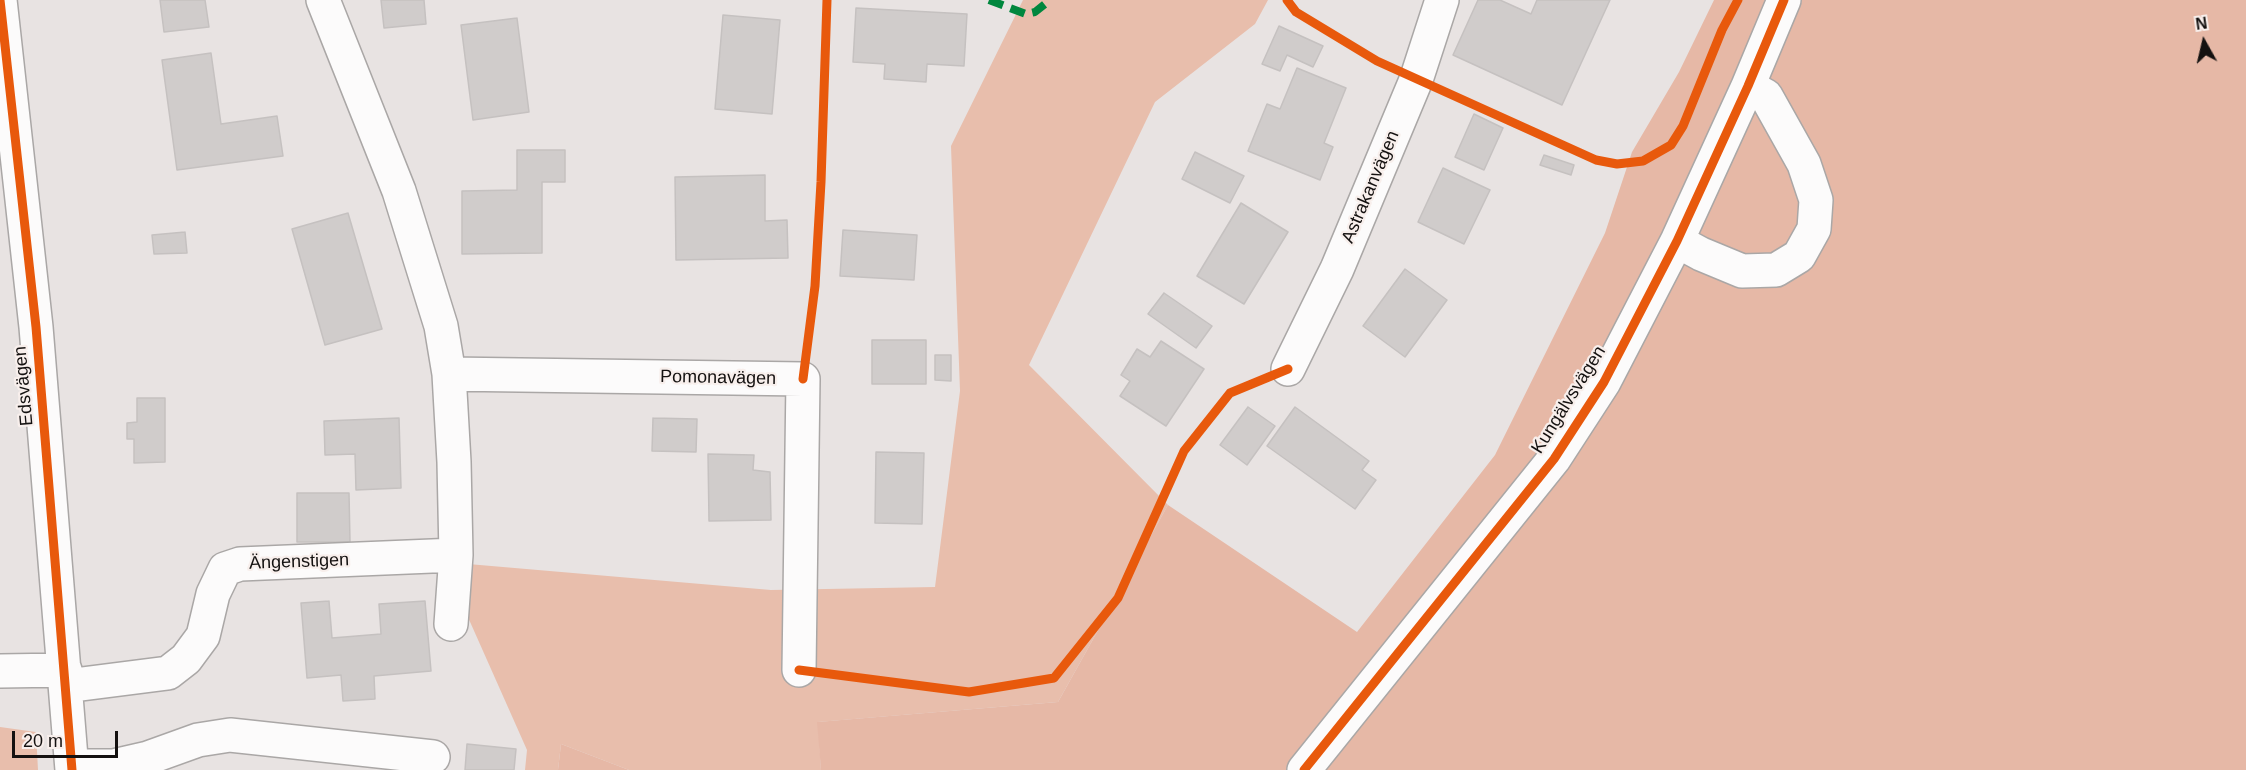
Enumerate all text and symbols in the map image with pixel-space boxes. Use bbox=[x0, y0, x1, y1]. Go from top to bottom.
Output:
north arrow bbox=[2174, 12, 2234, 72]
text: N bbox=[2195, 14, 2208, 33]
street label: Astrakanvägen bbox=[1338, 128, 1404, 246]
street label: Kungälvsvägen bbox=[1527, 342, 1611, 458]
street label: Edsvägen bbox=[10, 345, 38, 427]
street label: Pomonavägen bbox=[660, 366, 776, 390]
street label: Ängenstigen bbox=[249, 549, 349, 575]
scale bar bbox=[15, 719, 122, 757]
text: 20 m bbox=[23, 731, 63, 751]

